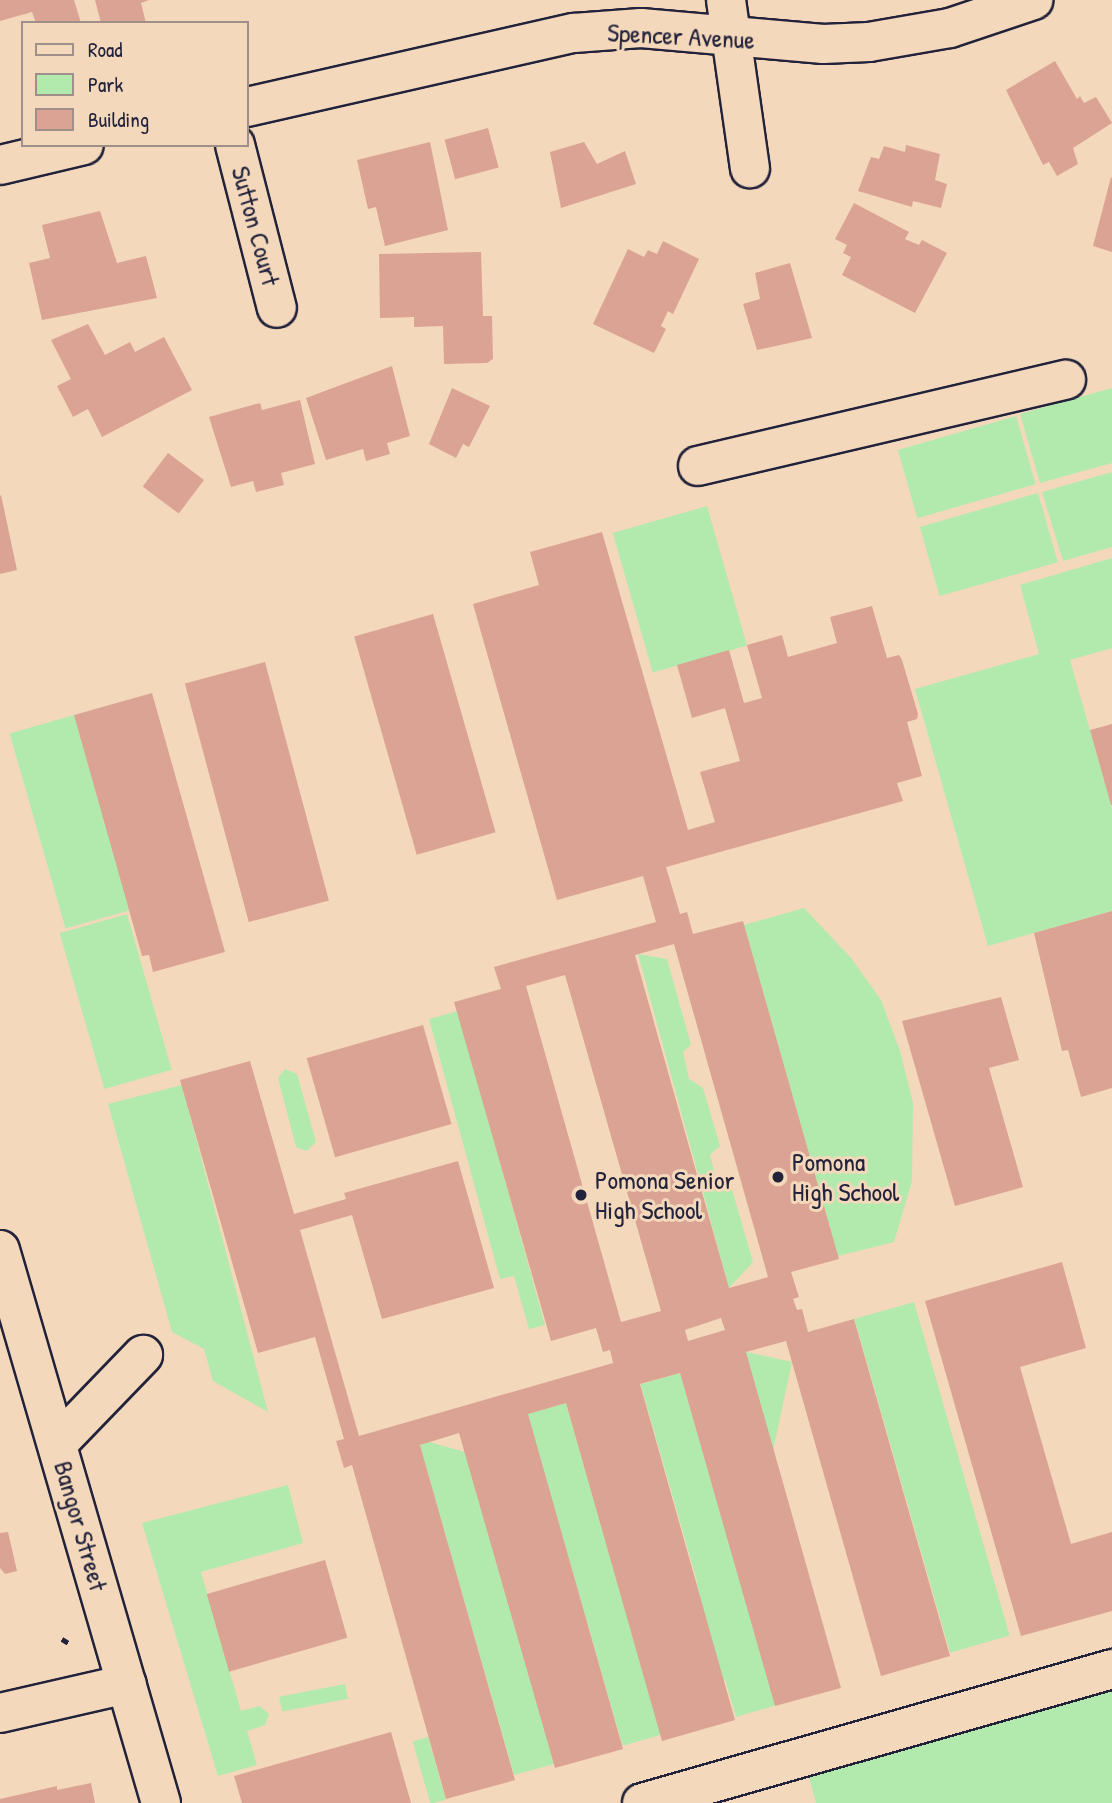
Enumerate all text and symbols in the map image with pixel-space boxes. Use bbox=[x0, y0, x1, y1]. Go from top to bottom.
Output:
street label: Spencer Avenue bbox=[607, 17, 755, 55]
legend bbox=[21, 21, 248, 147]
text: Road bbox=[88, 35, 122, 64]
text: Park bbox=[88, 70, 123, 99]
text: Building bbox=[88, 105, 149, 134]
street label: Sutton Court bbox=[225, 163, 287, 289]
place label: Pomona High School bbox=[792, 1146, 899, 1208]
place label: Pomona Senior High School bbox=[595, 1164, 734, 1226]
marker: Pomona High School bbox=[770, 1169, 786, 1185]
marker: Pomona Senior High School bbox=[573, 1187, 589, 1203]
street label: Bangor Street bbox=[48, 1457, 114, 1595]

